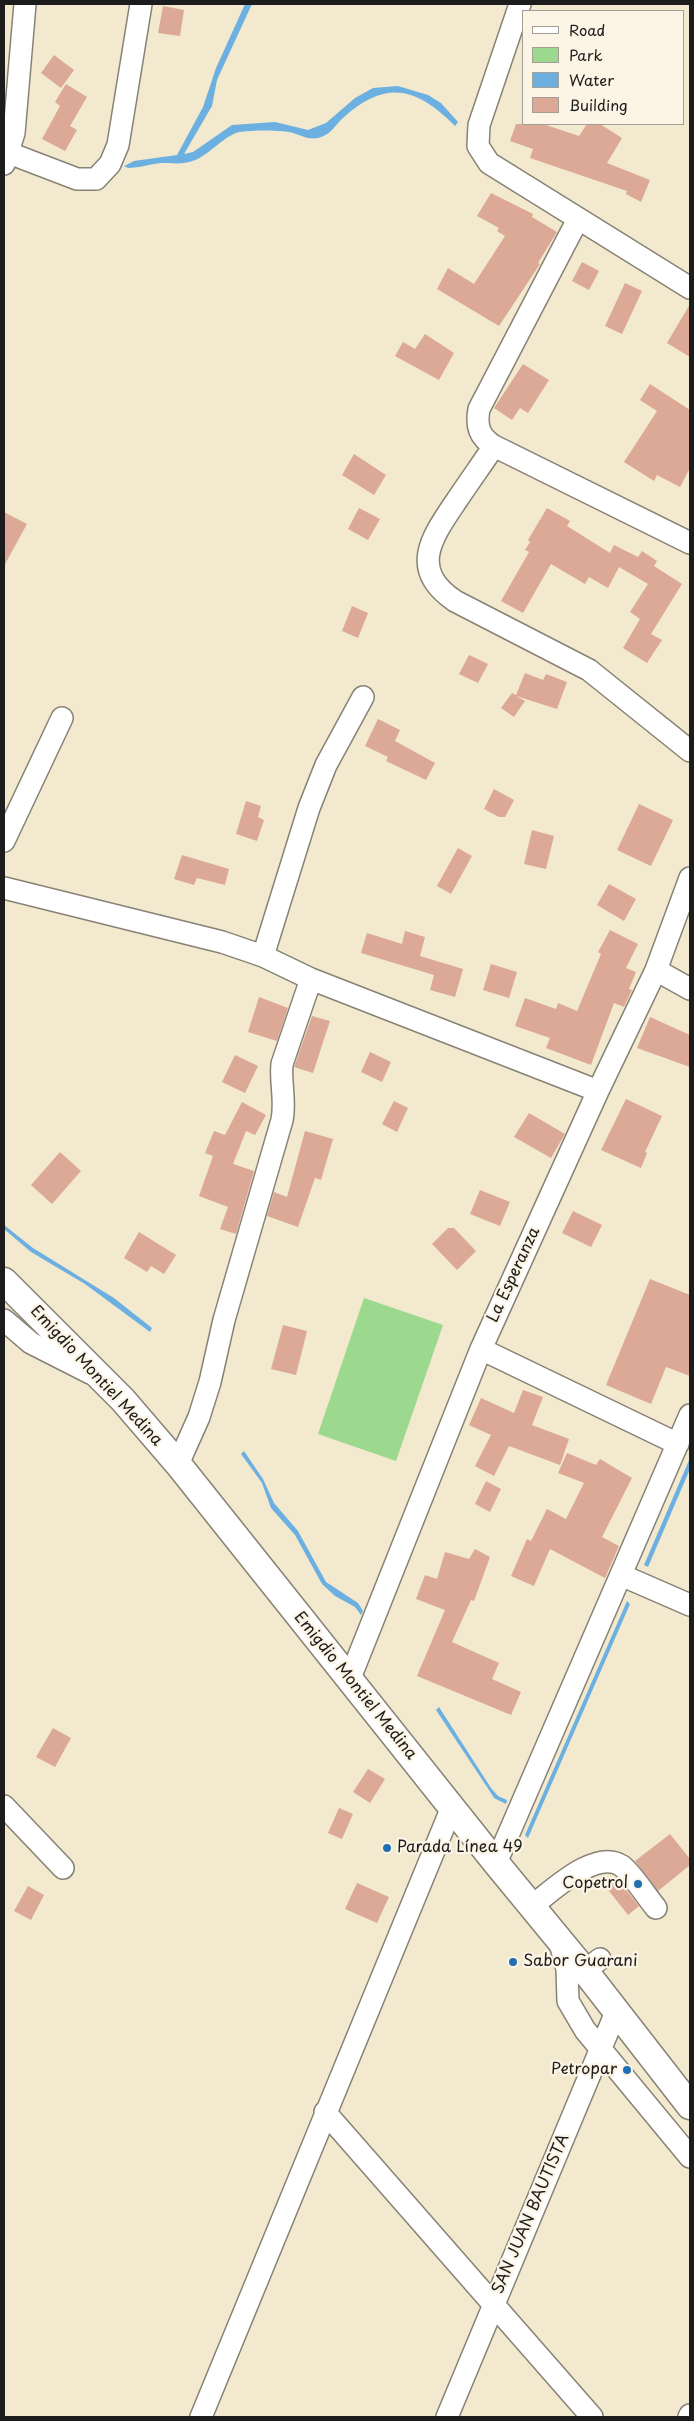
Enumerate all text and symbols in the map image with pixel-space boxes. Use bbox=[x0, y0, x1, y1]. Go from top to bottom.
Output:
legend bbox=[522, 10, 684, 125]
text: Road bbox=[569, 18, 605, 41]
text: Park bbox=[569, 43, 603, 66]
text: Water bbox=[569, 68, 614, 91]
text: Building bbox=[569, 93, 628, 116]
street label: La Esperanza bbox=[484, 1224, 544, 1326]
street label: Emigdio Montiel Medina bbox=[26, 1302, 166, 1450]
street label: Emigdio Montiel Medina bbox=[289, 1608, 421, 1764]
place label: Parada Línea 49 bbox=[397, 1838, 522, 1858]
marker: Parada Línea 49 bbox=[381, 1842, 393, 1854]
place label: Copetrol bbox=[562, 1874, 628, 1894]
marker: Copetrol bbox=[632, 1878, 644, 1890]
place label: Sabor Guarani bbox=[523, 1952, 638, 1972]
marker: Sabor Guarani bbox=[507, 1956, 519, 1968]
place label: Petropar bbox=[551, 2060, 617, 2080]
marker: Petropar bbox=[621, 2064, 633, 2076]
street label: SAN JUAN BAUTISTA bbox=[489, 2131, 573, 2297]

